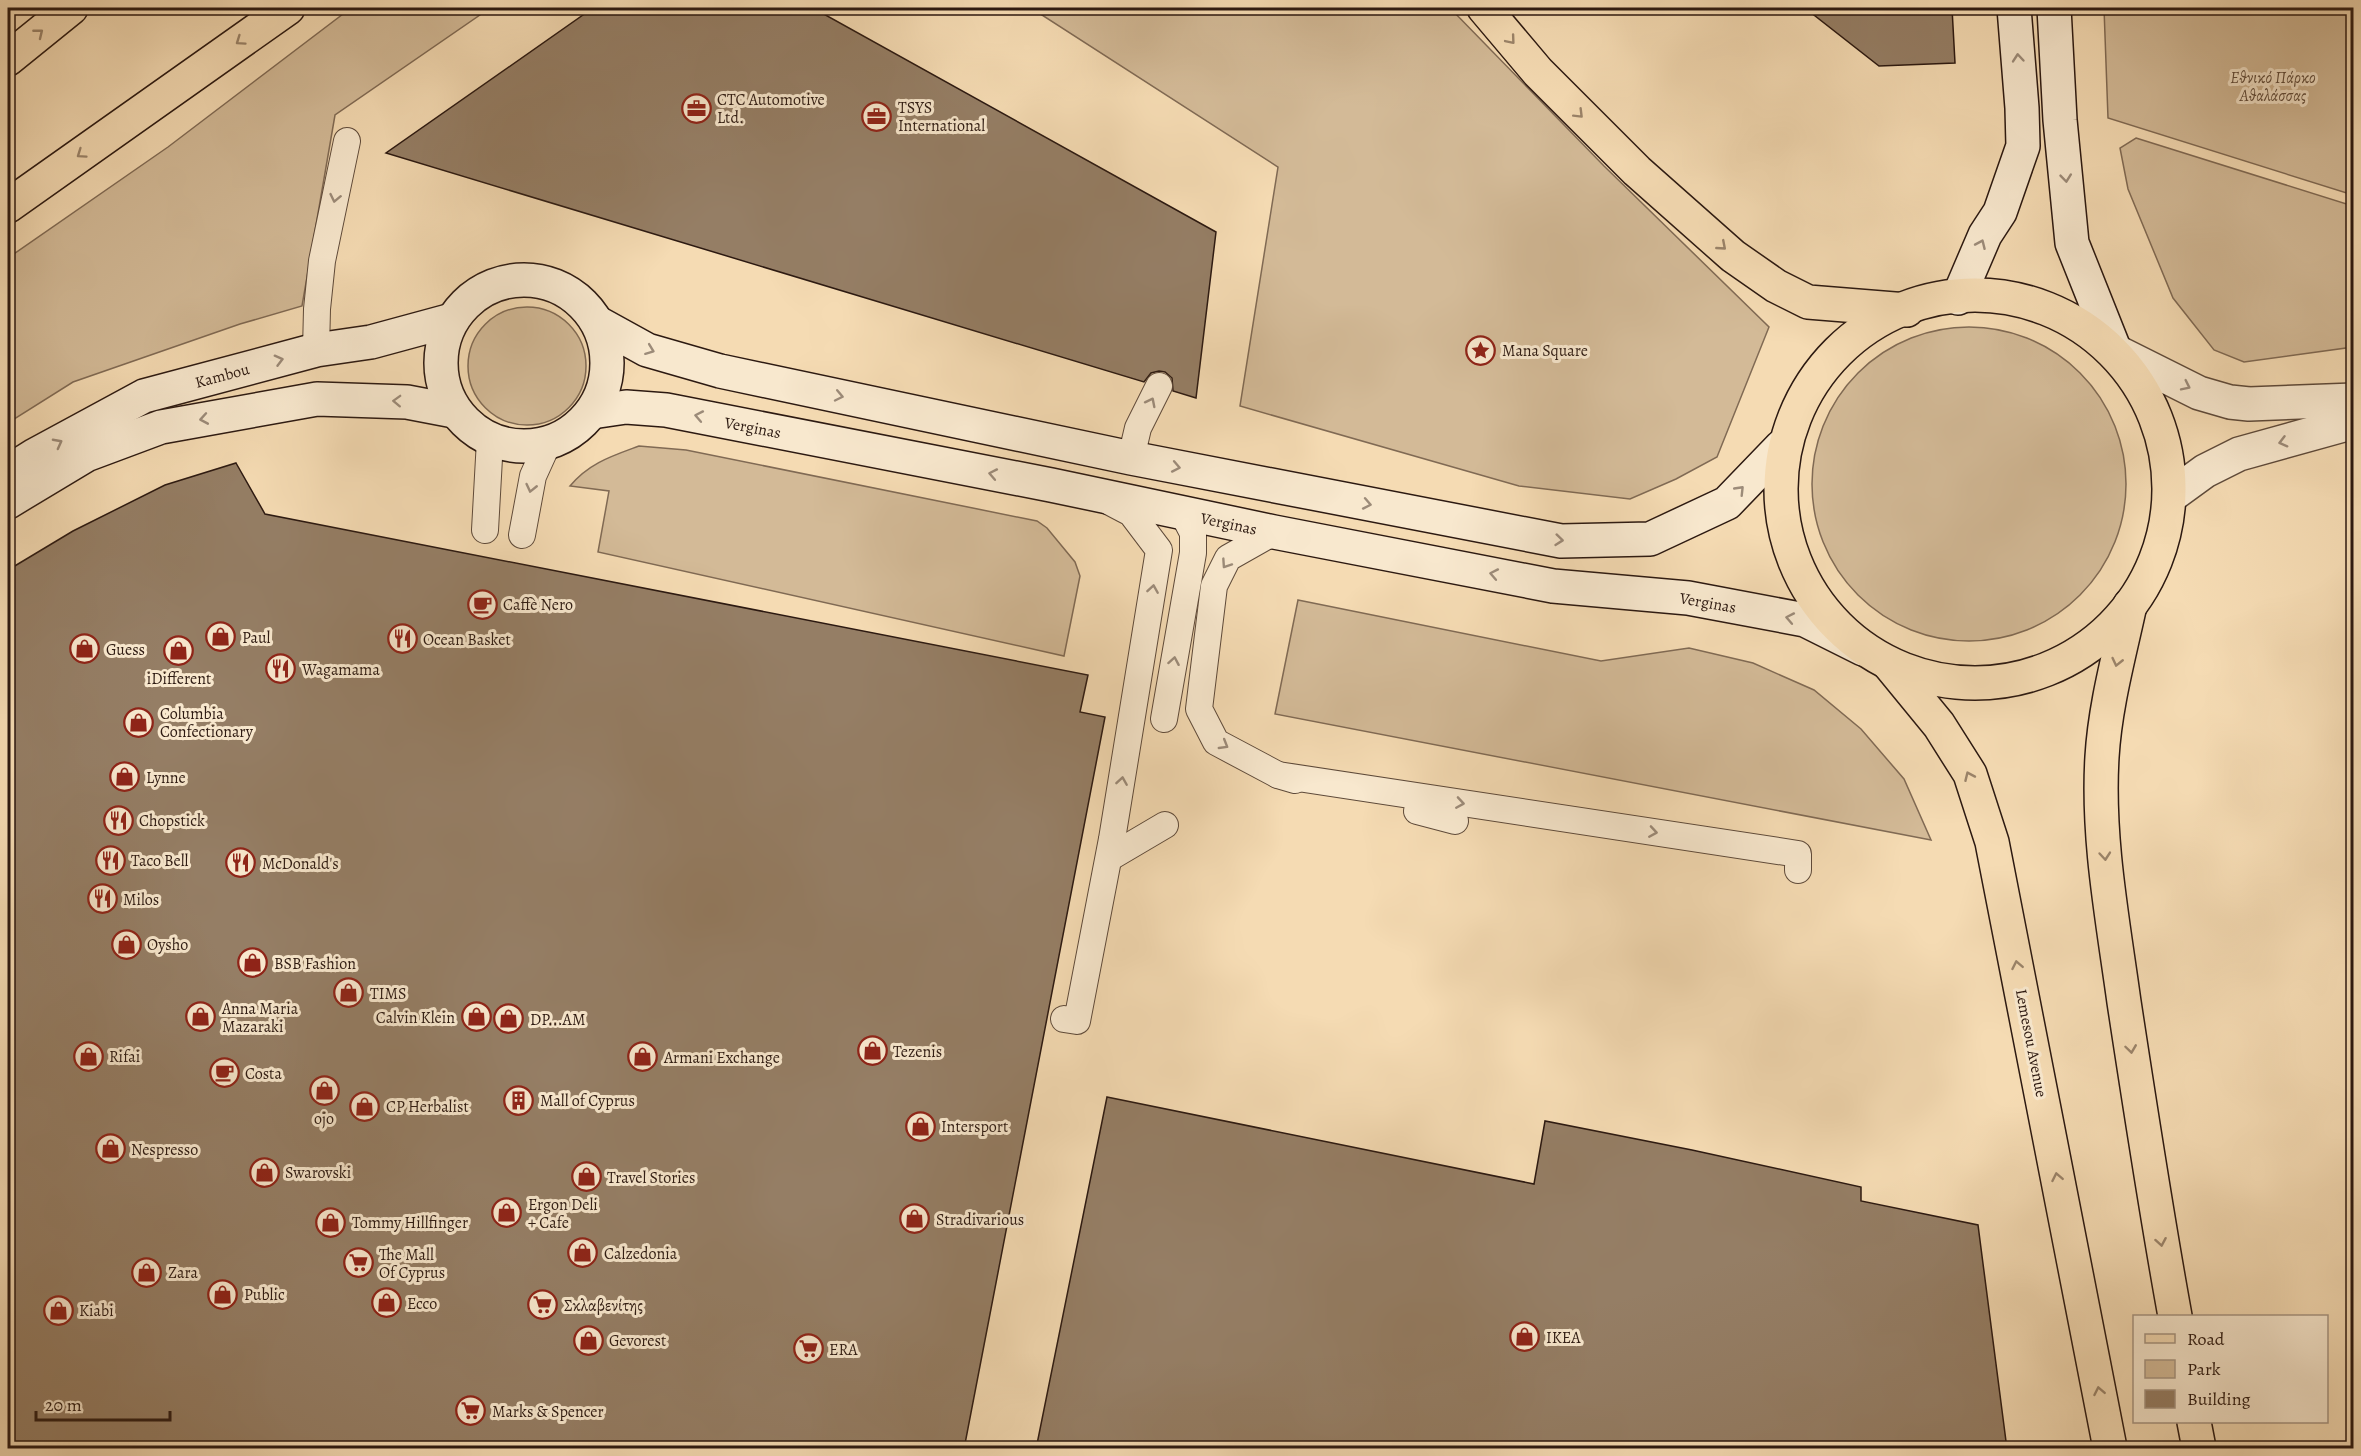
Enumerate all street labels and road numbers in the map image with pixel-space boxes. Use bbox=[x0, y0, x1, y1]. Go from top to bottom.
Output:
street label: Kambou bbox=[193, 358, 252, 394]
street label: Verginas bbox=[722, 412, 783, 444]
street label: Verginas bbox=[1198, 507, 1259, 541]
street label: Verginas bbox=[1677, 587, 1738, 619]
street label: Lemesou Avenue bbox=[2010, 987, 2052, 1099]

